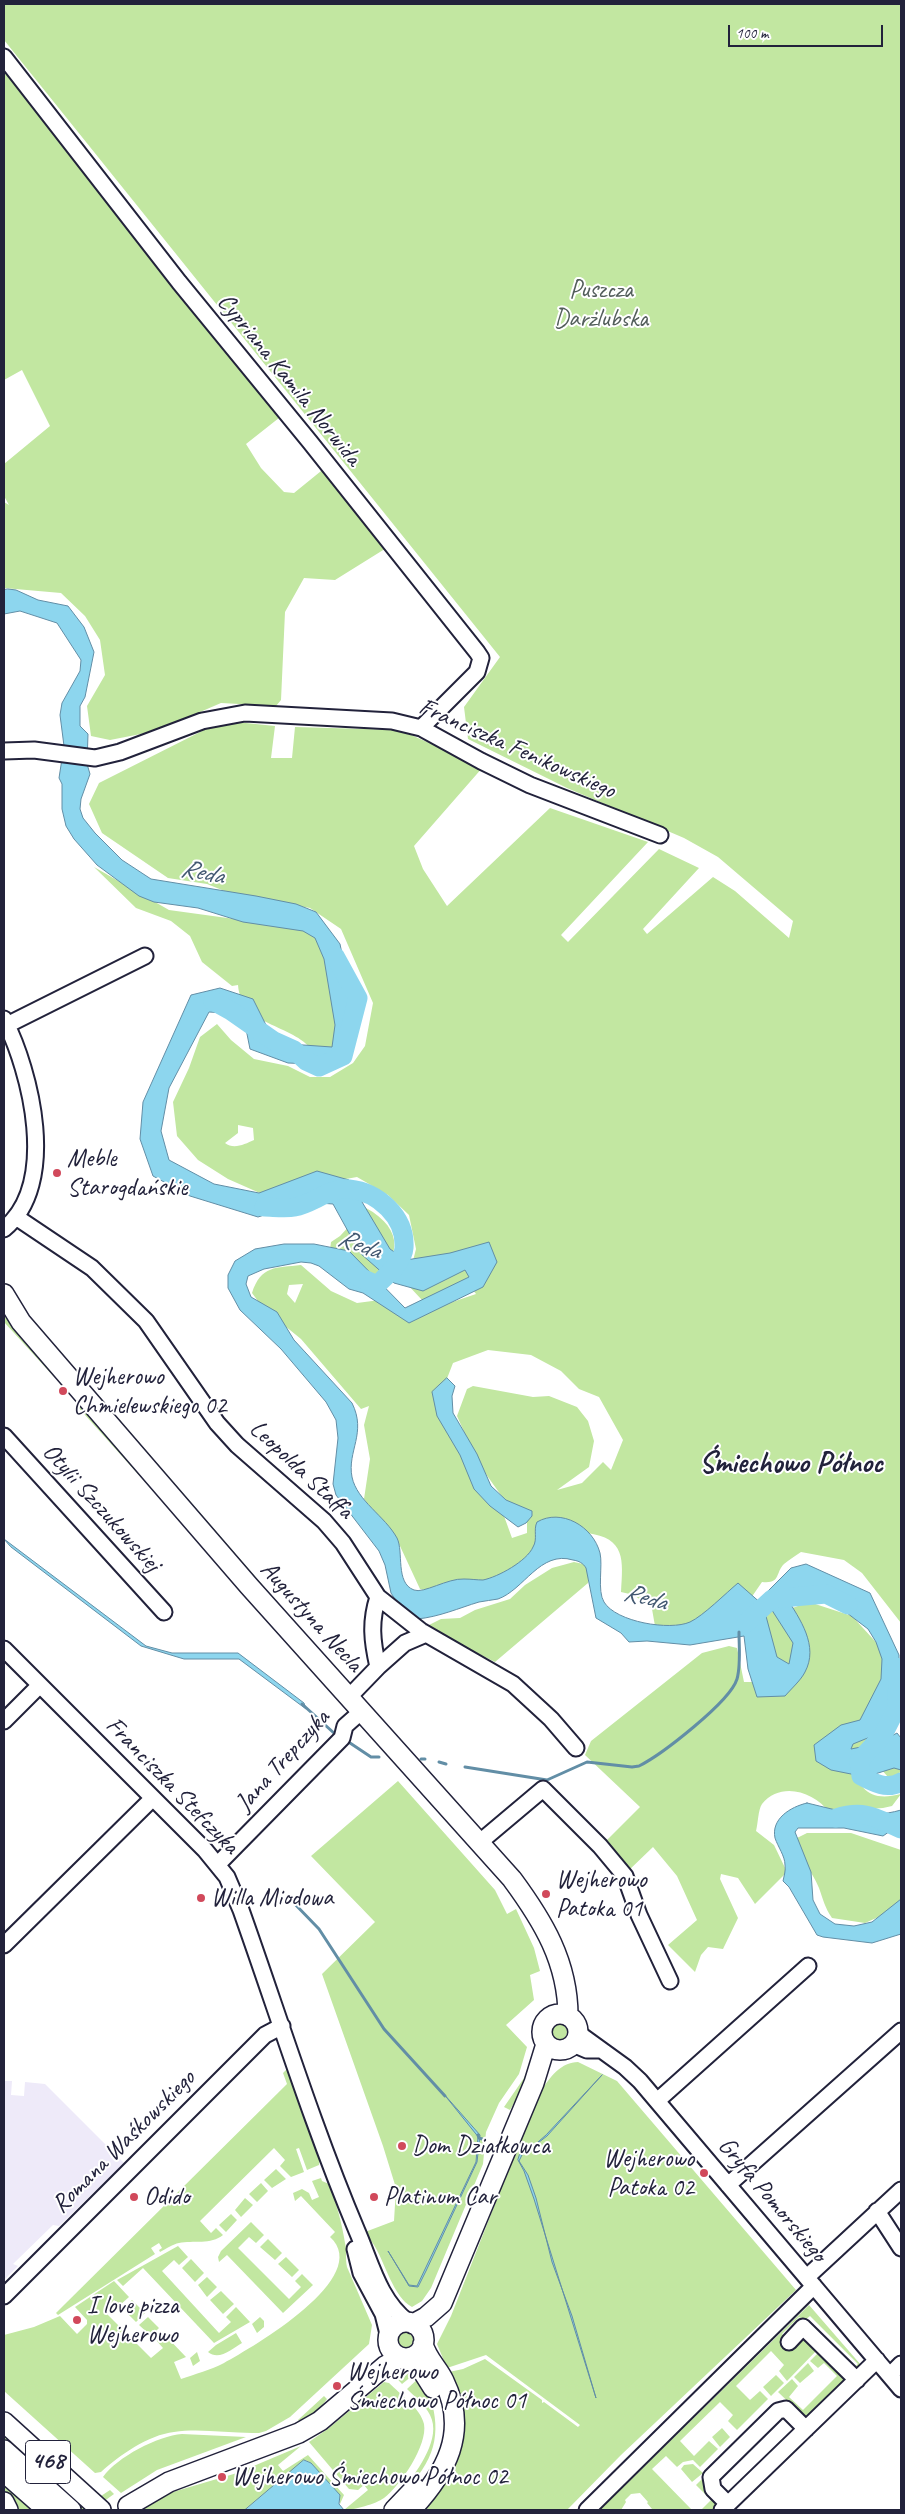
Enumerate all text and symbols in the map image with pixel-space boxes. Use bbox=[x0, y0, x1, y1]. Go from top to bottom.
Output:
scale bar bbox=[730, 15, 885, 47]
text: 100 m bbox=[736, 24, 768, 43]
park label: Puszcza Darżlubska bbox=[554, 275, 648, 334]
street label: Cypriana Kamila Norwida bbox=[210, 288, 368, 472]
street label: Franciszka Fenikowskiego bbox=[414, 692, 620, 806]
water label: Reda bbox=[178, 854, 226, 892]
place label: Meble Starogdańskie bbox=[67, 1144, 187, 1203]
marker: Meble Starogdańskie bbox=[51, 1167, 63, 1179]
water label: Reda bbox=[334, 1223, 384, 1267]
place label: Wejherowo Chmielewskiego 02 bbox=[73, 1362, 226, 1421]
marker: Wejherowo Chmielewskiego 02 bbox=[57, 1385, 69, 1397]
street label: Leopolda Staffa bbox=[243, 1414, 359, 1526]
street label: Otylii Szczukowskiej bbox=[36, 1438, 166, 1578]
district label: Śmiechowo Północ bbox=[699, 1446, 883, 1482]
street label: Augustyna Necla bbox=[253, 1555, 369, 1679]
water label: Reda bbox=[620, 1577, 670, 1619]
street label: Jana Trepczyka bbox=[230, 1704, 336, 1818]
street label: Franciszka Stefczyka bbox=[99, 1711, 245, 1861]
place label: Wejherowo Patoka 01 bbox=[556, 1865, 647, 1924]
place label: Willa Miodowa bbox=[211, 1883, 333, 1913]
marker: Wejherowo Patoka 01 bbox=[540, 1888, 552, 1900]
marker: Willa Miodowa bbox=[195, 1892, 207, 1904]
street label: Romana Waśkowskiego bbox=[46, 2064, 202, 2220]
place label: Dom Działkowca bbox=[412, 2131, 550, 2161]
street label: Gryfa Pomorskiego bbox=[711, 2132, 833, 2268]
marker: Dom Działkowca bbox=[396, 2140, 408, 2152]
place label: Wejherowo Patoka 02 bbox=[603, 2144, 694, 2203]
marker: Wejherowo Patoka 02 bbox=[698, 2167, 710, 2179]
place label: Odido bbox=[144, 2182, 190, 2212]
place label: Platinum Car bbox=[384, 2182, 496, 2212]
marker: Odido bbox=[128, 2191, 140, 2203]
marker: Platinum Car bbox=[368, 2191, 380, 2203]
place label: I love pizza Wejherowo bbox=[87, 2291, 178, 2350]
marker: I love pizza Wejherowo bbox=[71, 2314, 83, 2326]
place label: Wejherowo Śmiechowo Północ 01 bbox=[347, 2357, 526, 2416]
marker: Wejherowo Śmiechowo Północ 01 bbox=[331, 2380, 343, 2392]
road number: 468 bbox=[26, 2440, 70, 2484]
place label: Wejherowo Śmiechowo Północ 02 bbox=[232, 2462, 508, 2492]
marker: Wejherowo Śmiechowo Północ 02 bbox=[216, 2471, 228, 2483]

